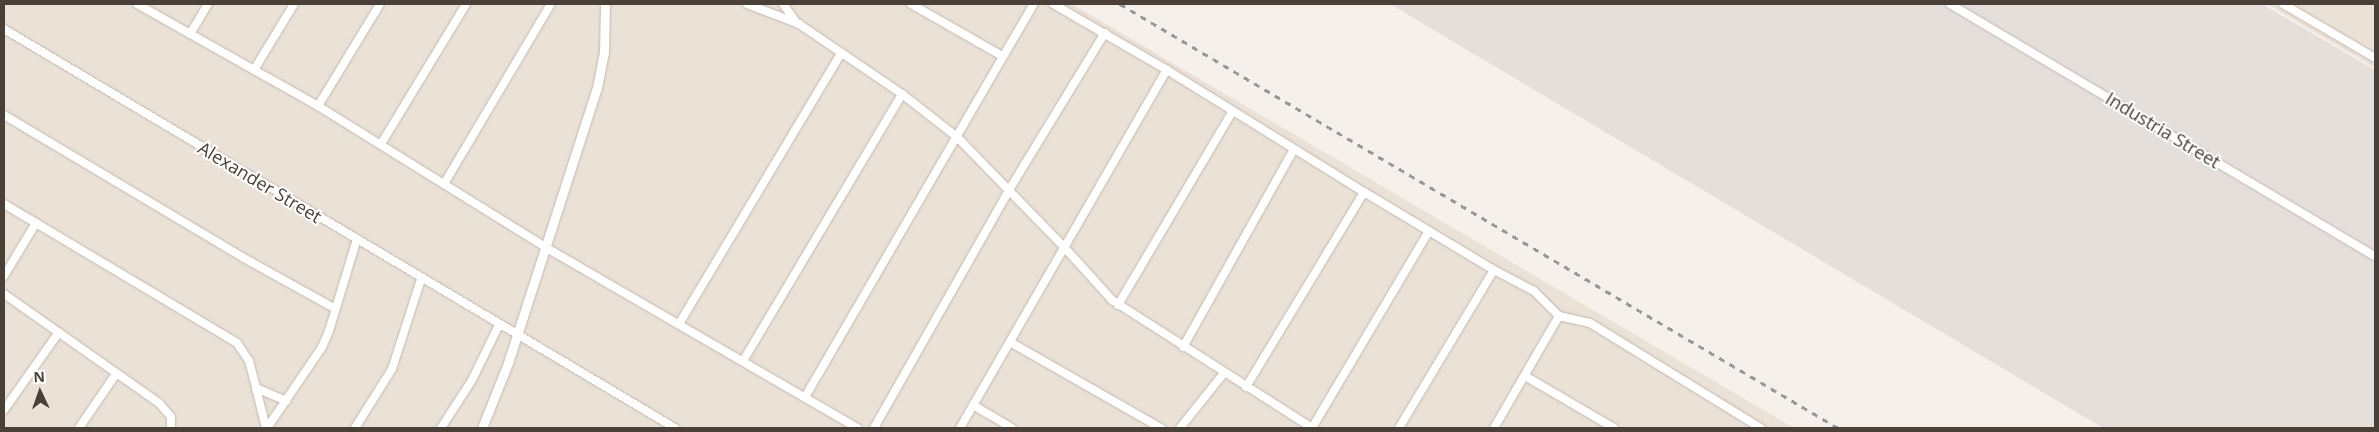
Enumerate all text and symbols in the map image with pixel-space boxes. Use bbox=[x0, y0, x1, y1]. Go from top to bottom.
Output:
street label: Industria Street bbox=[2102, 87, 2224, 173]
street label: Alexander Street bbox=[194, 137, 326, 227]
north arrow bbox=[15, 367, 65, 417]
text: N bbox=[33, 367, 45, 386]

